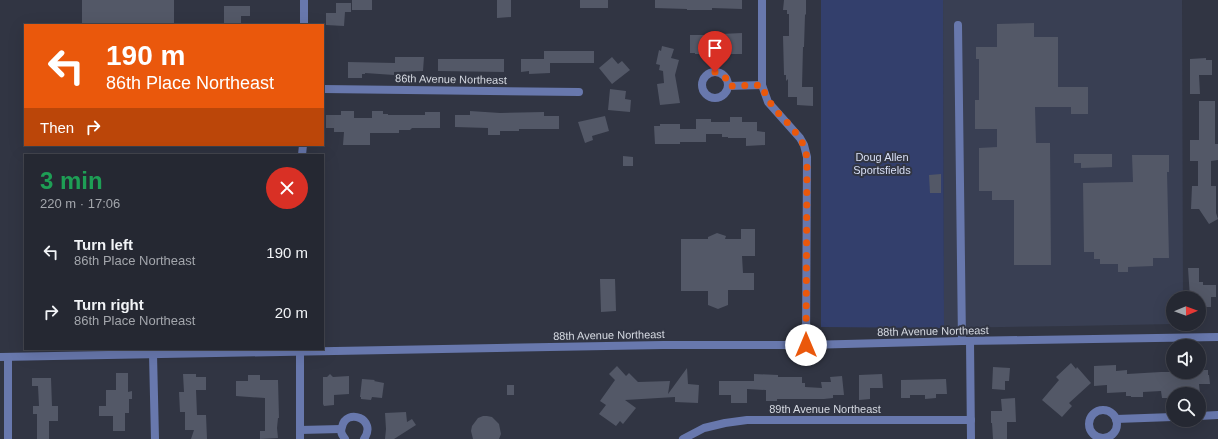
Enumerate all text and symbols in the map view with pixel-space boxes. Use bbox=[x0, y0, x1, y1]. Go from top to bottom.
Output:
pin bbox=[698, 31, 732, 72]
icon: arrive bbox=[704, 37, 726, 59]
icon: left bbox=[40, 40, 92, 92]
text: 190 m bbox=[106, 40, 185, 71]
street label: 86th Avenue Northeast bbox=[395, 72, 507, 86]
text: 86th Place Northeast bbox=[106, 73, 274, 93]
icon: right bbox=[82, 116, 104, 138]
text: Then bbox=[40, 119, 74, 136]
park label: Doug Allen Sportsfields bbox=[853, 151, 911, 176]
text: 3 min bbox=[40, 167, 103, 194]
button: close bbox=[266, 167, 308, 209]
text: 220 m · 17:06 bbox=[40, 196, 120, 211]
text: Turn left bbox=[74, 236, 133, 253]
icon: left bbox=[40, 241, 62, 263]
text: 190 m bbox=[266, 244, 308, 261]
text: 86th Place Northeast bbox=[74, 253, 195, 268]
north arrow bbox=[1166, 291, 1206, 331]
map controls bbox=[1166, 291, 1206, 427]
text: Turn right bbox=[74, 296, 144, 313]
icon: right bbox=[40, 301, 62, 323]
text: 20 m bbox=[275, 304, 308, 321]
text: 86th Place Northeast bbox=[74, 313, 195, 328]
position arrow bbox=[785, 324, 827, 366]
street label: 88th Avenue Northeast bbox=[877, 324, 989, 338]
street label: 88th Avenue Northeast bbox=[553, 328, 665, 342]
button: sound bbox=[1166, 339, 1206, 379]
button: search bbox=[1166, 387, 1206, 427]
street label: 89th Avenue Northeast bbox=[769, 403, 881, 415]

